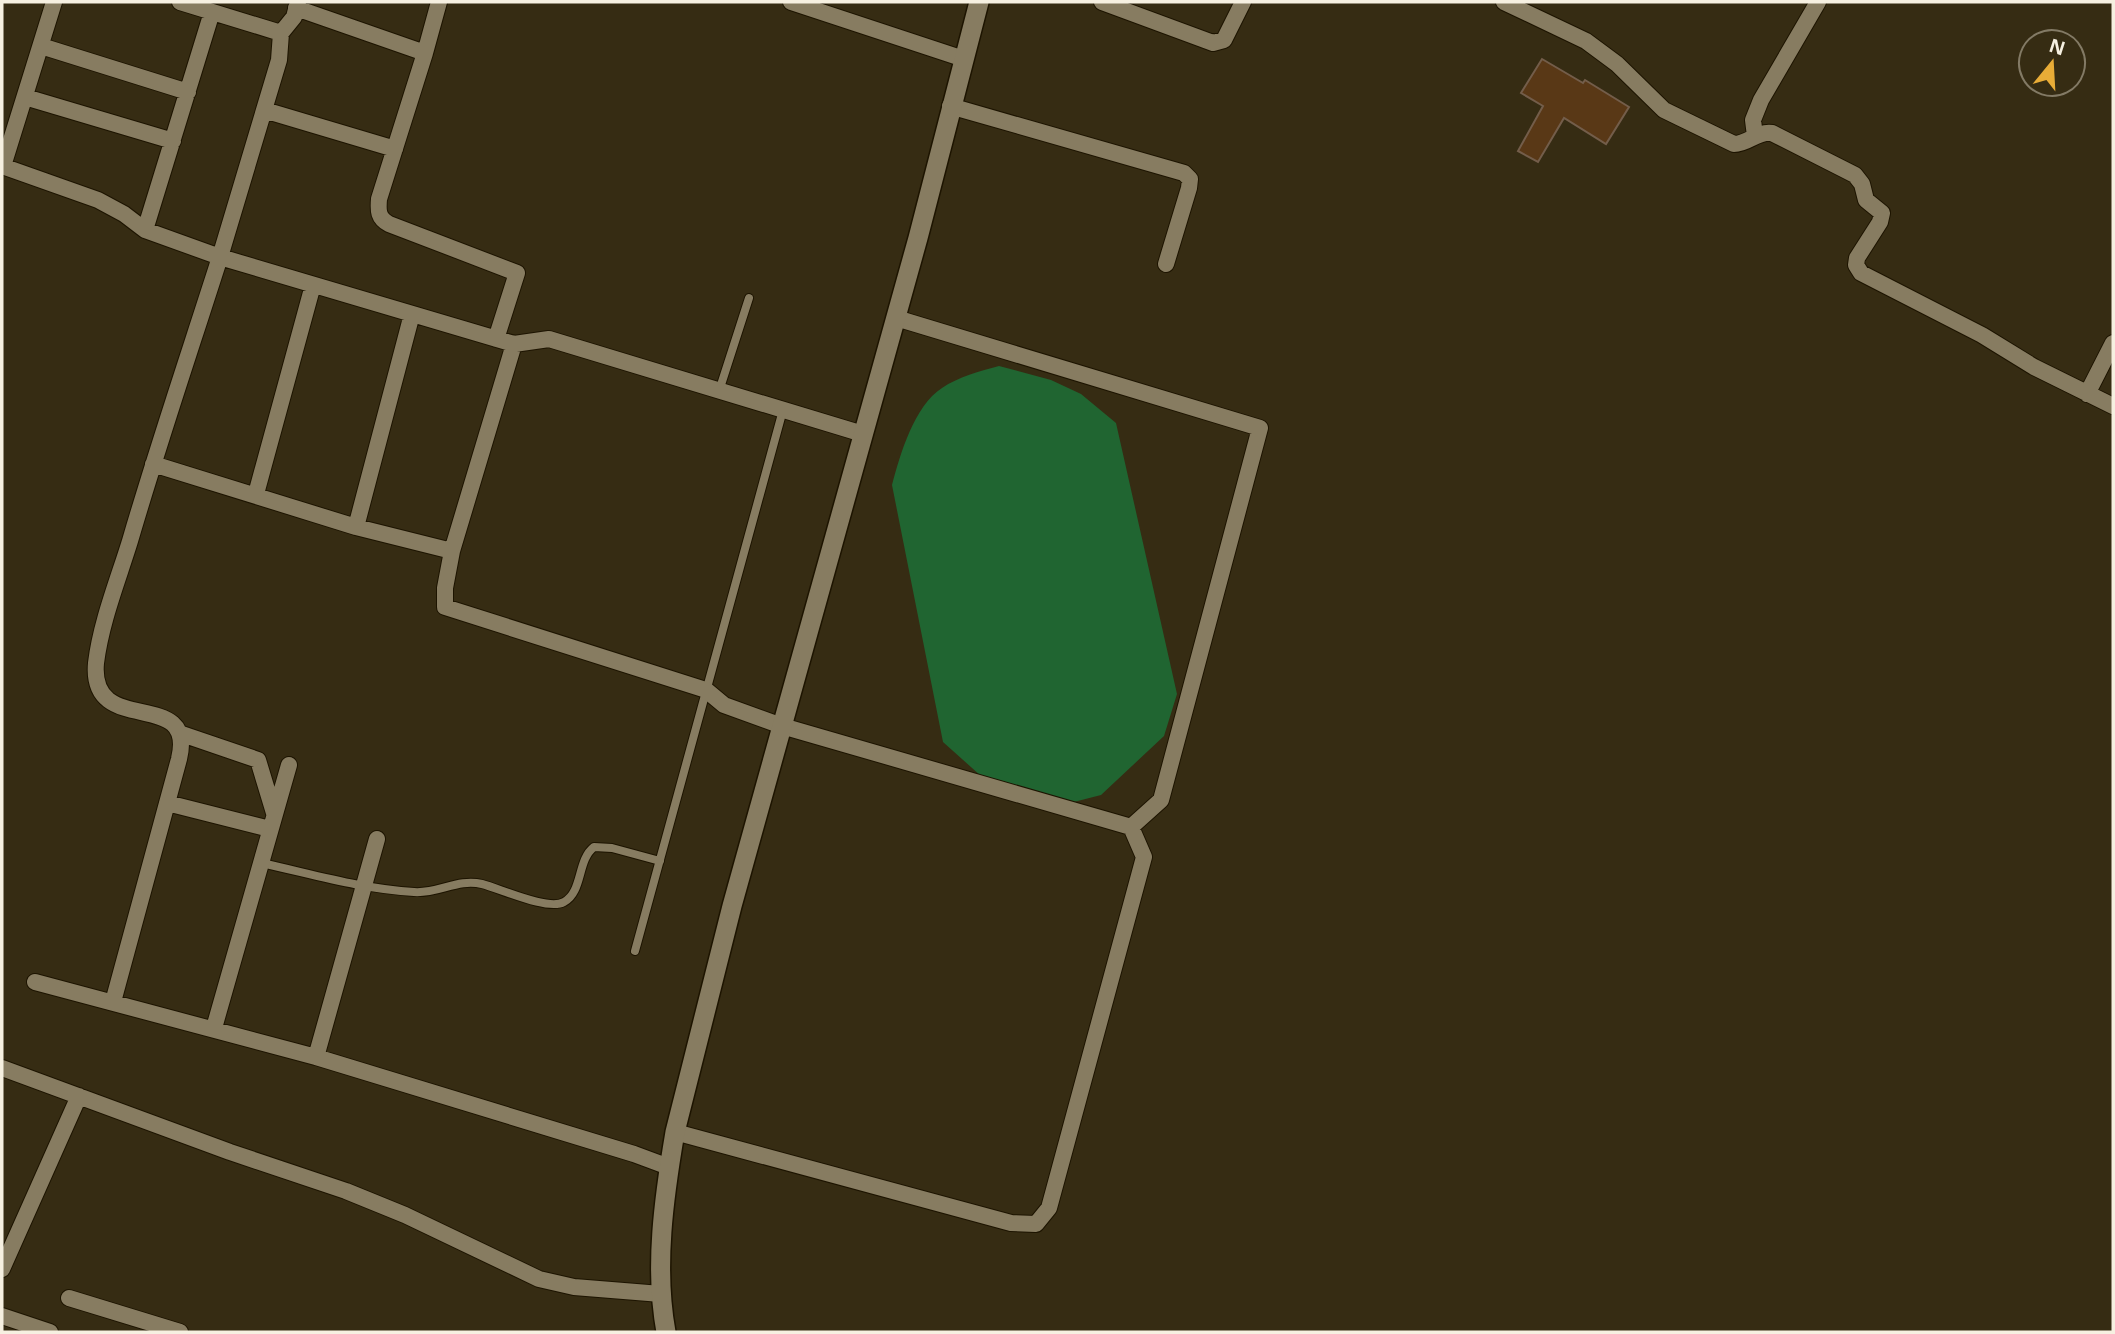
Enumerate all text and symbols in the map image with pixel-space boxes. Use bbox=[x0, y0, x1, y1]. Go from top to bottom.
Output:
north arrow bbox=[2017, 28, 2087, 98]
text: N bbox=[2046, 32, 2069, 62]

